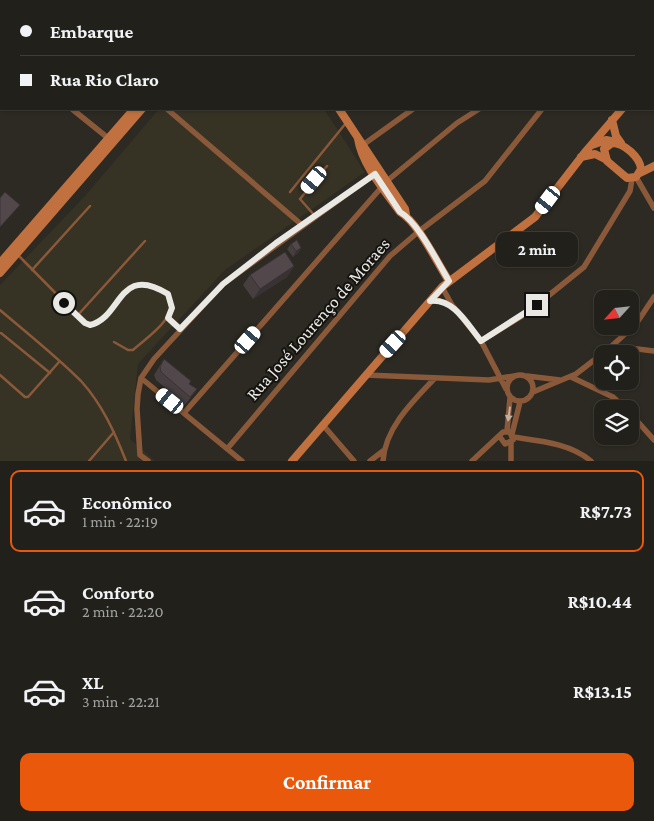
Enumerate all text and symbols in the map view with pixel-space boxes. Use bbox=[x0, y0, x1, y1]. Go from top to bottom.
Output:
text: Embarque bbox=[50, 21, 133, 42]
text: Rua Rio Claro bbox=[50, 69, 159, 90]
car bbox=[298, 164, 329, 196]
car bbox=[532, 184, 563, 216]
callout: 2 min bbox=[496, 232, 578, 268]
street label: Rua José Lourenço de Moraes bbox=[242, 234, 394, 404]
text: 2 min bbox=[518, 241, 556, 258]
north arrow bbox=[594, 290, 639, 335]
map controls bbox=[594, 290, 639, 445]
route start bbox=[53, 292, 75, 314]
route end bbox=[526, 294, 548, 316]
car bbox=[232, 324, 263, 356]
car bbox=[377, 328, 408, 360]
button: locate bbox=[594, 345, 639, 390]
car bbox=[153, 386, 186, 416]
button: layers bbox=[594, 400, 639, 445]
one-way arrow bbox=[504, 407, 512, 423]
icon: car bbox=[22, 489, 67, 534]
text: Econômico bbox=[82, 492, 172, 513]
text: R$7.73 bbox=[580, 501, 632, 522]
text: 1 min · 22:19 bbox=[82, 513, 158, 530]
icon: car bbox=[22, 579, 67, 624]
text: Conforto bbox=[82, 582, 154, 603]
text: R$10.44 bbox=[567, 591, 632, 612]
text: 2 min · 22:20 bbox=[82, 603, 164, 620]
icon: car bbox=[22, 669, 67, 714]
text: XL bbox=[82, 672, 104, 693]
text: R$13.15 bbox=[573, 681, 632, 702]
text: 3 min · 22:21 bbox=[82, 693, 160, 710]
button: Confirmar bbox=[20, 753, 634, 811]

